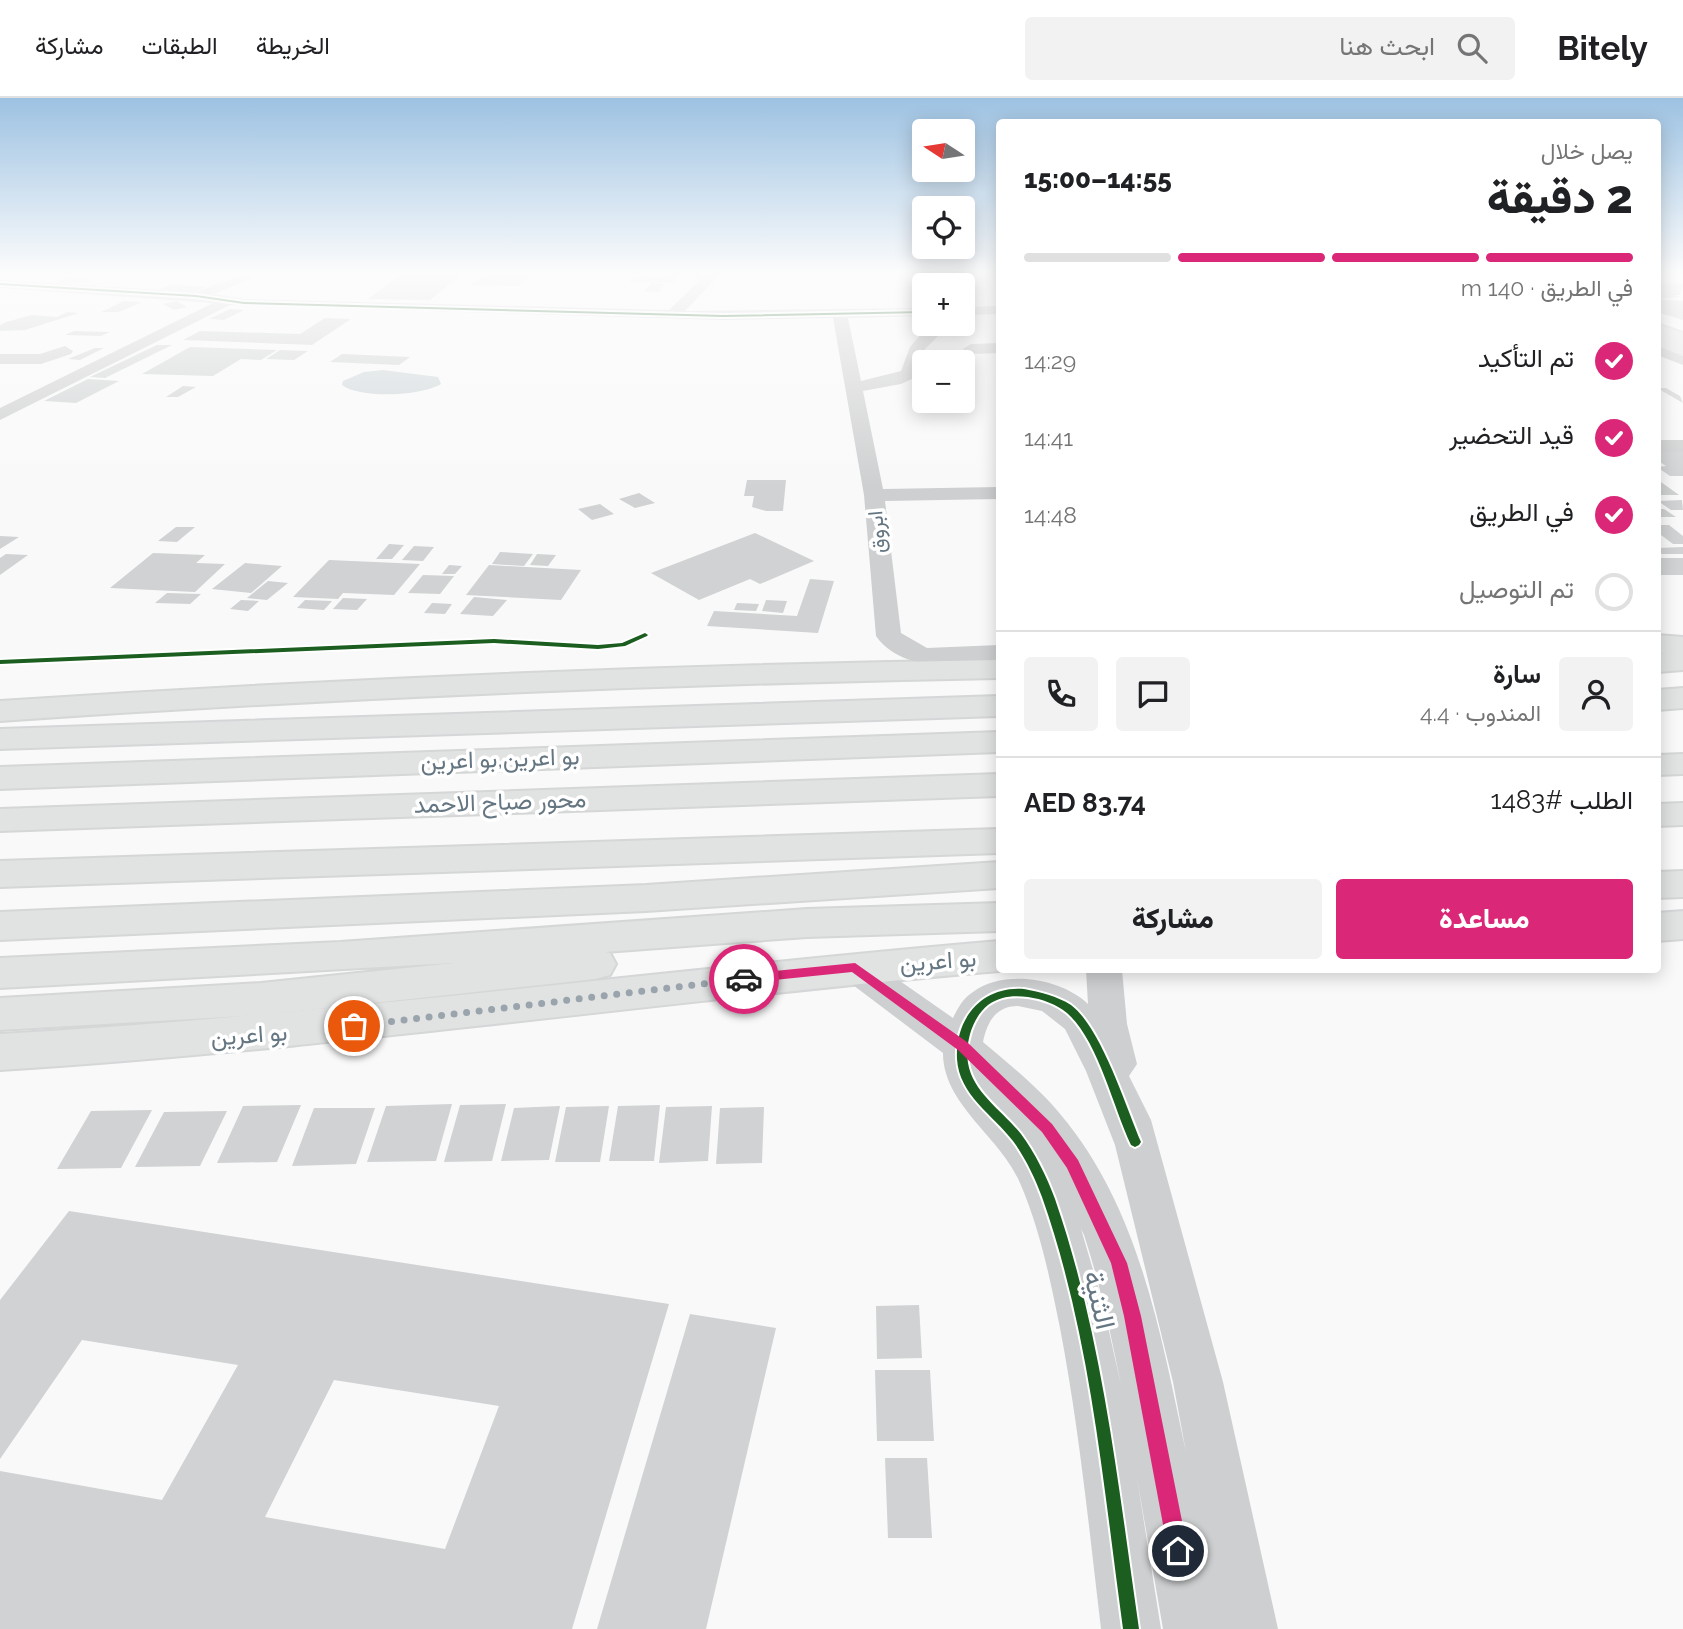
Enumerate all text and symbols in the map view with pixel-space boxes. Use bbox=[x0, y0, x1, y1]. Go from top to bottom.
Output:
search box bbox=[1025, 17, 1515, 80]
icon: search bbox=[1453, 29, 1491, 67]
text: Bitely bbox=[1557, 29, 1648, 68]
text: مشاركة bbox=[35, 31, 103, 60]
text: الطبقات bbox=[141, 31, 218, 60]
text: الخريطة bbox=[256, 31, 330, 60]
text: ابحث هنا bbox=[1339, 31, 1435, 61]
north arrow bbox=[912, 119, 975, 182]
map controls bbox=[912, 119, 975, 413]
text: يصل خلال bbox=[1541, 137, 1633, 164]
text: 14:55–15:00 bbox=[1024, 164, 1172, 194]
text: 2 دقيقة bbox=[1487, 170, 1633, 224]
button: locate bbox=[912, 196, 975, 259]
button: + bbox=[912, 273, 975, 336]
text: في الطريق · 140 m bbox=[1461, 274, 1633, 301]
icon: check bbox=[1595, 342, 1633, 380]
text: تم التأكيد bbox=[1478, 343, 1574, 373]
text: 14:29 bbox=[1024, 347, 1076, 374]
button: − bbox=[912, 350, 975, 413]
icon: check bbox=[1595, 419, 1633, 457]
text: قيد التحضير bbox=[1449, 420, 1574, 450]
text: 14:41 bbox=[1024, 424, 1073, 451]
icon: check bbox=[1595, 496, 1633, 534]
text: في الطريق bbox=[1469, 497, 1574, 527]
text: 14:48 bbox=[1024, 501, 1077, 528]
street label: ابروق bbox=[862, 510, 892, 554]
text: تم التوصيل bbox=[1459, 574, 1574, 604]
button: phone bbox=[1024, 657, 1098, 731]
button: chat bbox=[1116, 657, 1190, 731]
button: person bbox=[1559, 657, 1633, 731]
text: سارة bbox=[1493, 659, 1541, 689]
text: المندوب · 4.4 bbox=[1420, 699, 1541, 726]
street label: بو اعرين,بو اعرين bbox=[420, 741, 580, 777]
street label: محور صباح الاحمد bbox=[413, 784, 587, 821]
text: الطلب #1483 bbox=[1491, 785, 1633, 815]
text: AED 83.74 bbox=[1024, 788, 1146, 818]
button: مشاركة bbox=[1024, 879, 1322, 959]
button: مساعدة bbox=[1336, 879, 1633, 959]
street label: بو اعرين bbox=[899, 943, 977, 979]
courier bbox=[709, 944, 779, 1014]
icon: car bbox=[725, 960, 763, 998]
pin bbox=[324, 996, 384, 1056]
icon: bag bbox=[335, 1007, 373, 1045]
street label: بو اعرين bbox=[210, 1017, 288, 1053]
street label: الثنية bbox=[1077, 1267, 1122, 1333]
pin bbox=[1148, 1521, 1208, 1581]
icon: home bbox=[1159, 1532, 1197, 1570]

